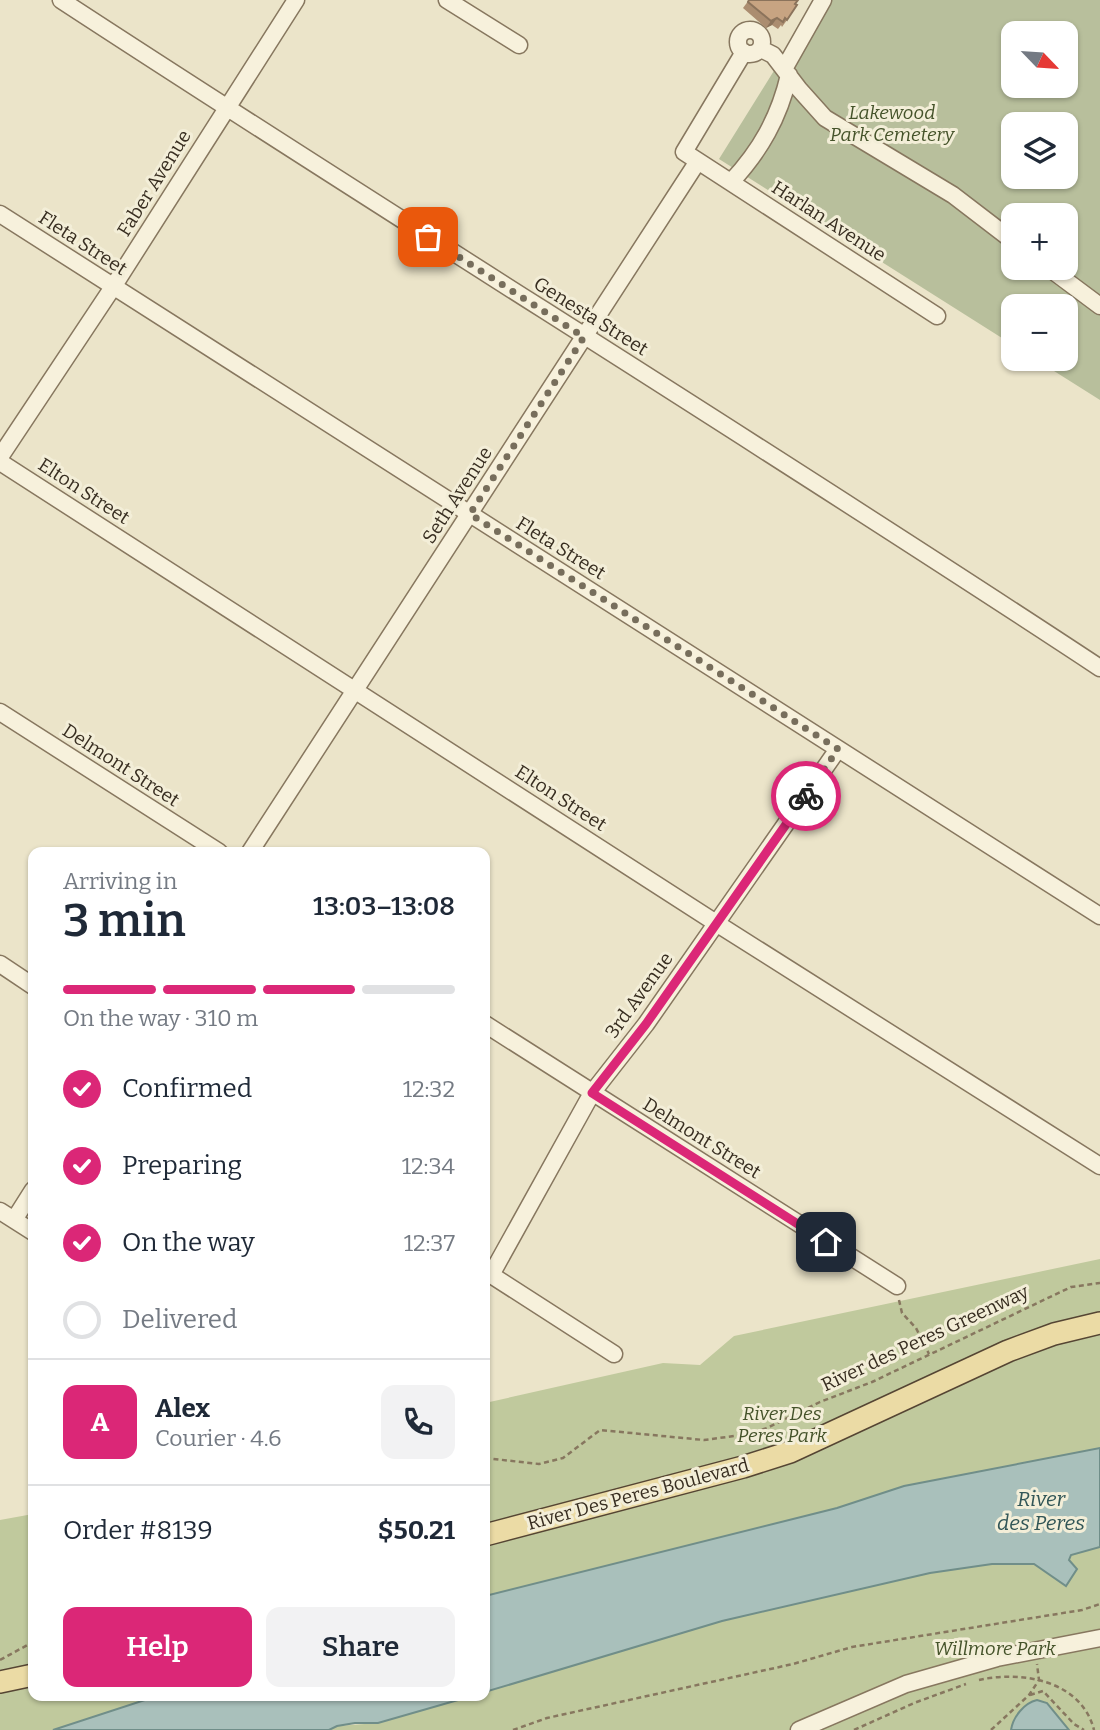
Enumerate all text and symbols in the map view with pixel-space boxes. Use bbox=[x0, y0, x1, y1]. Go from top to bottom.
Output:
north arrow bbox=[1001, 21, 1078, 98]
map controls bbox=[1001, 21, 1078, 371]
park label: Lakewood Park Cemetery bbox=[830, 101, 956, 146]
button: layers bbox=[1001, 112, 1078, 189]
street label: Faber Avenue bbox=[112, 126, 196, 240]
street label: Harlan Avenue bbox=[768, 176, 890, 266]
button: + bbox=[1001, 203, 1078, 280]
street label: Fleta Street bbox=[34, 206, 132, 280]
pin bbox=[398, 207, 458, 267]
icon: bag bbox=[409, 218, 447, 256]
street label: Genesta Street bbox=[530, 272, 652, 360]
button: − bbox=[1001, 294, 1078, 371]
street label: Seth Avenue bbox=[417, 442, 497, 548]
street label: Elton Street bbox=[34, 453, 134, 529]
street label: Fleta Street bbox=[512, 512, 610, 585]
street label: Delmont Street bbox=[58, 719, 184, 811]
street label: Elton Street bbox=[511, 760, 611, 836]
courier bbox=[771, 761, 841, 831]
icon: bike bbox=[787, 777, 825, 815]
text: Arriving in bbox=[63, 867, 177, 895]
text: 13:03–13:08 bbox=[313, 891, 455, 922]
text: 3 min bbox=[63, 893, 186, 948]
street label: 3rd Avenue bbox=[600, 948, 678, 1042]
text: On the way · 310 m bbox=[63, 1004, 258, 1032]
icon: check bbox=[63, 1070, 101, 1108]
text: Confirmed bbox=[122, 1073, 252, 1104]
text: 12:32 bbox=[403, 1075, 455, 1103]
street label: Delmont Street bbox=[639, 1093, 765, 1184]
icon: check bbox=[63, 1147, 101, 1185]
text: Preparing bbox=[122, 1150, 242, 1181]
text: 12:34 bbox=[402, 1152, 455, 1180]
pin bbox=[796, 1212, 856, 1272]
icon: home bbox=[807, 1223, 845, 1261]
icon: check bbox=[63, 1224, 101, 1262]
text: On the way bbox=[122, 1227, 255, 1258]
text: 12:37 bbox=[404, 1229, 455, 1257]
street label: River des Peres Greenway bbox=[818, 1279, 1033, 1396]
text: Delivered bbox=[122, 1304, 237, 1335]
button: phone bbox=[381, 1385, 455, 1459]
text: Alex bbox=[155, 1393, 210, 1424]
park label: River Des Peres Park bbox=[737, 1402, 827, 1447]
text: A bbox=[91, 1407, 109, 1438]
text: Courier · 4.6 bbox=[155, 1424, 282, 1452]
street label: River Des Peres Boulevard bbox=[525, 1453, 751, 1535]
water label: River des Peres bbox=[997, 1486, 1085, 1536]
text: Order #8139 bbox=[63, 1515, 213, 1546]
text: $50.21 bbox=[378, 1515, 455, 1546]
button: Help bbox=[63, 1607, 252, 1687]
button: Share bbox=[266, 1607, 455, 1687]
park label: Willmore Park bbox=[934, 1637, 1057, 1660]

